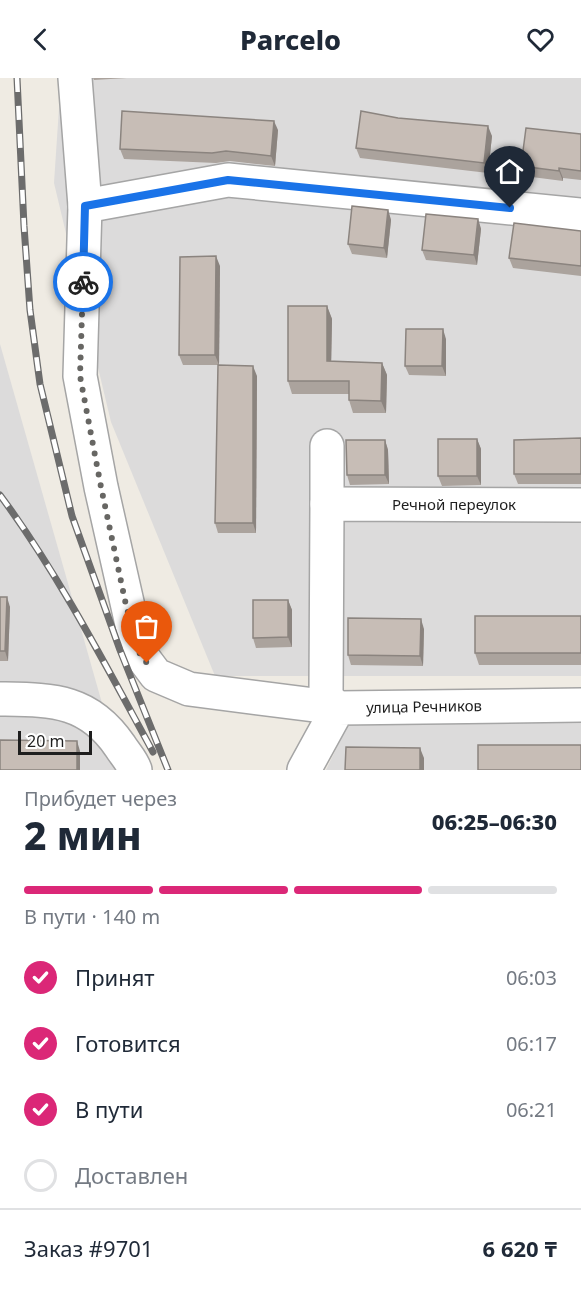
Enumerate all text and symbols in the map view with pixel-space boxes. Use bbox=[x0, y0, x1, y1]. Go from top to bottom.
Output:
text: Parcelo bbox=[240, 21, 341, 58]
icon: back bbox=[24, 23, 57, 56]
icon: heart bbox=[524, 23, 557, 56]
pin bbox=[484, 146, 535, 208]
icon: home bbox=[493, 155, 526, 188]
courier bbox=[53, 252, 113, 312]
icon: bike bbox=[67, 266, 100, 299]
street label: Речной переулок bbox=[392, 494, 516, 514]
pin bbox=[121, 601, 172, 663]
icon: bag bbox=[130, 610, 163, 643]
street label: улица Речников bbox=[366, 695, 482, 717]
scale bar bbox=[18, 728, 92, 756]
text: 20 m bbox=[27, 730, 64, 752]
text: Прибудет через bbox=[24, 785, 177, 812]
text: 06:25–06:30 bbox=[432, 806, 557, 836]
text: 2 мин bbox=[24, 808, 142, 861]
text: В пути · 140 m bbox=[24, 903, 160, 930]
icon: check bbox=[24, 961, 57, 994]
text: Принят bbox=[75, 962, 155, 992]
text: 06:03 bbox=[506, 964, 557, 991]
icon: check bbox=[24, 1027, 57, 1060]
text: Готовится bbox=[75, 1028, 181, 1058]
text: 06:17 bbox=[506, 1030, 557, 1057]
icon: check bbox=[24, 1093, 57, 1126]
text: В пути bbox=[75, 1094, 143, 1124]
text: 06:21 bbox=[506, 1096, 557, 1123]
text: Доставлен bbox=[75, 1160, 188, 1190]
text: Заказ #9701 bbox=[24, 1233, 153, 1263]
text: 6 620 ₸ bbox=[483, 1233, 557, 1263]

